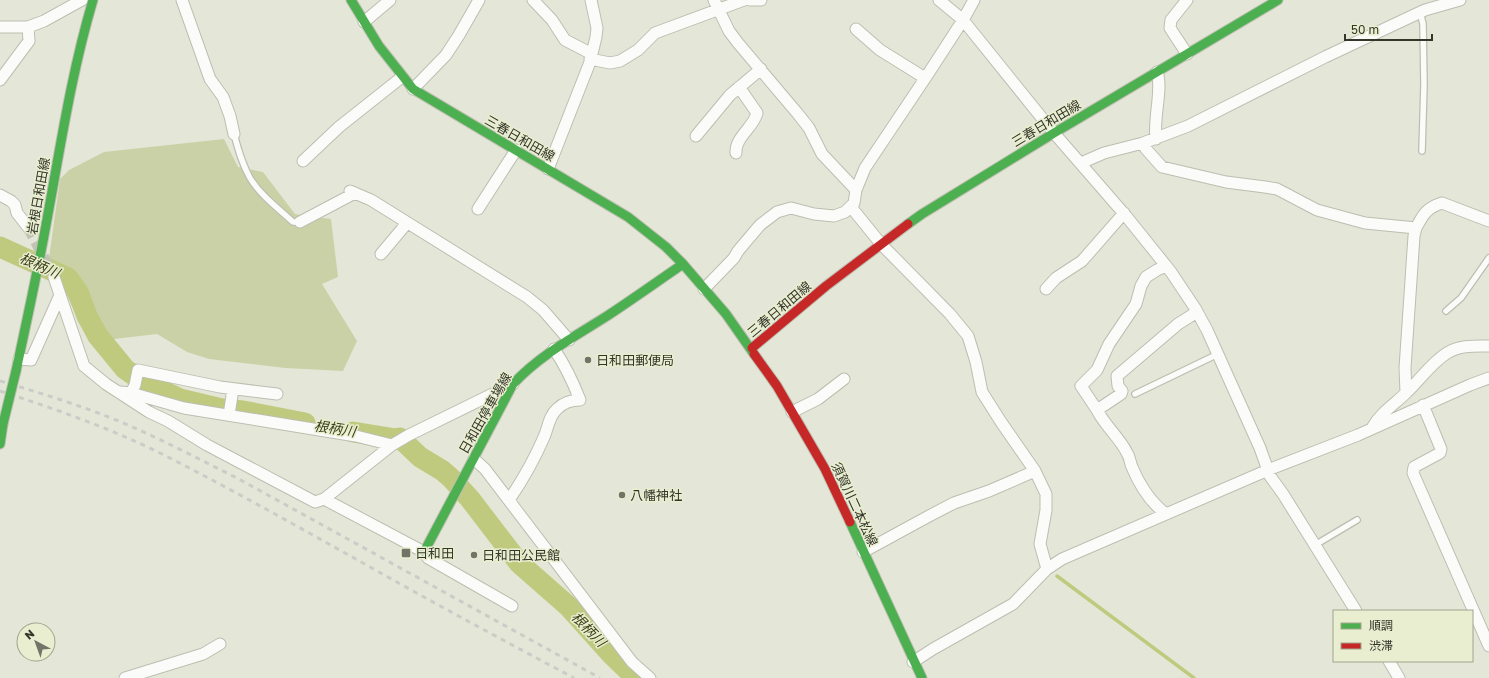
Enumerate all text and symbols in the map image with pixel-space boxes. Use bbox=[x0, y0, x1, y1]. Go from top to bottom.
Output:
scale bar bbox=[1345, 16, 1432, 42]
text: 50 m bbox=[1351, 22, 1379, 37]
street label: 三春日和田線 bbox=[1008, 96, 1084, 150]
street label: 三春日和田線 bbox=[482, 112, 558, 164]
street label: 岩根日和田線 bbox=[23, 156, 53, 236]
water label: 根柄川 bbox=[17, 249, 64, 282]
street label: 三春日和田線 bbox=[744, 278, 814, 340]
place label: 日和田郵便局 bbox=[596, 352, 674, 368]
marker: 日和田郵便局 bbox=[583, 355, 593, 365]
street label: 日和田停車場線 bbox=[455, 370, 515, 456]
water label: 根柄川 bbox=[313, 416, 359, 440]
street label: 須賀川二本松線 bbox=[829, 459, 881, 549]
place label: 八幡神社 bbox=[630, 487, 682, 503]
marker: 八幡神社 bbox=[617, 490, 627, 500]
place label: 日和田 bbox=[415, 545, 454, 561]
marker: 日和田 bbox=[400, 547, 412, 559]
place label: 日和田公民館 bbox=[482, 547, 560, 563]
marker: 日和田公民館 bbox=[469, 550, 479, 560]
water label: 根柄川 bbox=[568, 608, 611, 651]
legend bbox=[1333, 610, 1473, 662]
text: 順調 bbox=[1369, 618, 1393, 633]
north arrow bbox=[16, 622, 56, 662]
text: N bbox=[22, 626, 37, 642]
text: 渋滞 bbox=[1369, 638, 1393, 653]

